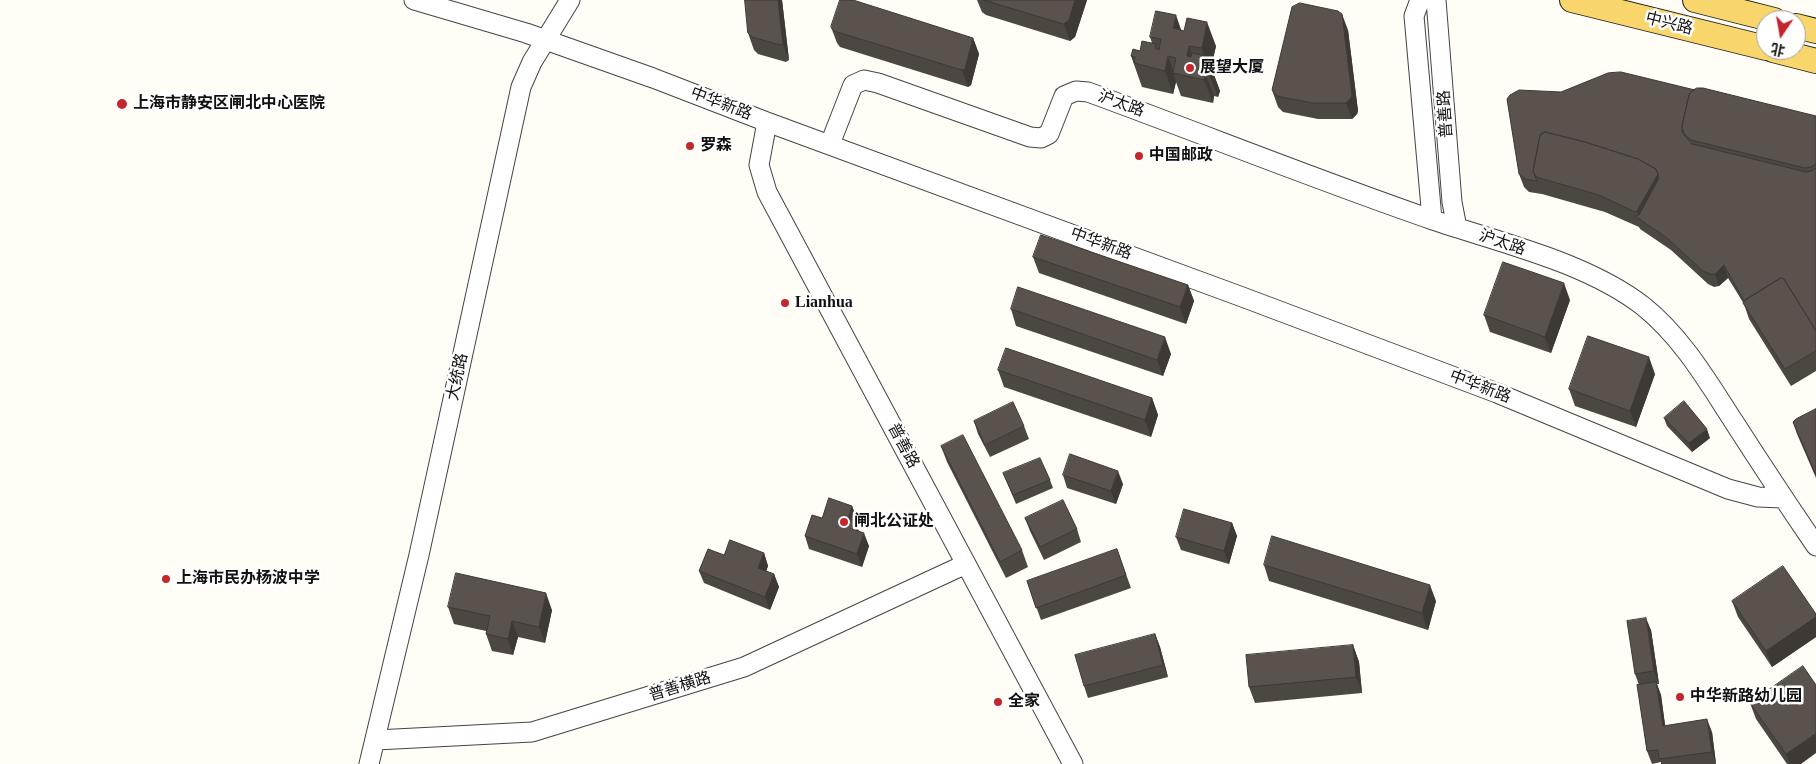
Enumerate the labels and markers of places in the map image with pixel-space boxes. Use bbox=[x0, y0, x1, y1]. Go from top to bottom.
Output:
place label: 展望大厦 bbox=[1200, 58, 1264, 78]
marker: 展望大厦 bbox=[1184, 62, 1196, 74]
place label: 上海市静安区闸北中心医院 bbox=[133, 94, 325, 114]
marker: 上海市静安区闸北中心医院 bbox=[115, 97, 129, 111]
place label: 罗森 bbox=[700, 136, 732, 156]
marker: 罗森 bbox=[684, 140, 696, 152]
place label: 中国邮政 bbox=[1149, 146, 1213, 166]
marker: 中国邮政 bbox=[1133, 150, 1145, 162]
place label: Lianhua bbox=[795, 293, 853, 313]
marker: Lianhua bbox=[779, 297, 791, 309]
place label: 闸北公证处 bbox=[854, 512, 934, 532]
marker: 闸北公证处 bbox=[838, 516, 850, 528]
place label: 上海市民办杨波中学 bbox=[176, 569, 320, 589]
marker: 上海市民办杨波中学 bbox=[160, 573, 172, 585]
place label: 中华新路幼儿园 bbox=[1690, 687, 1802, 707]
marker: 中华新路幼儿园 bbox=[1674, 691, 1686, 703]
place label: 全家 bbox=[1008, 692, 1040, 712]
marker: 全家 bbox=[992, 696, 1004, 708]

